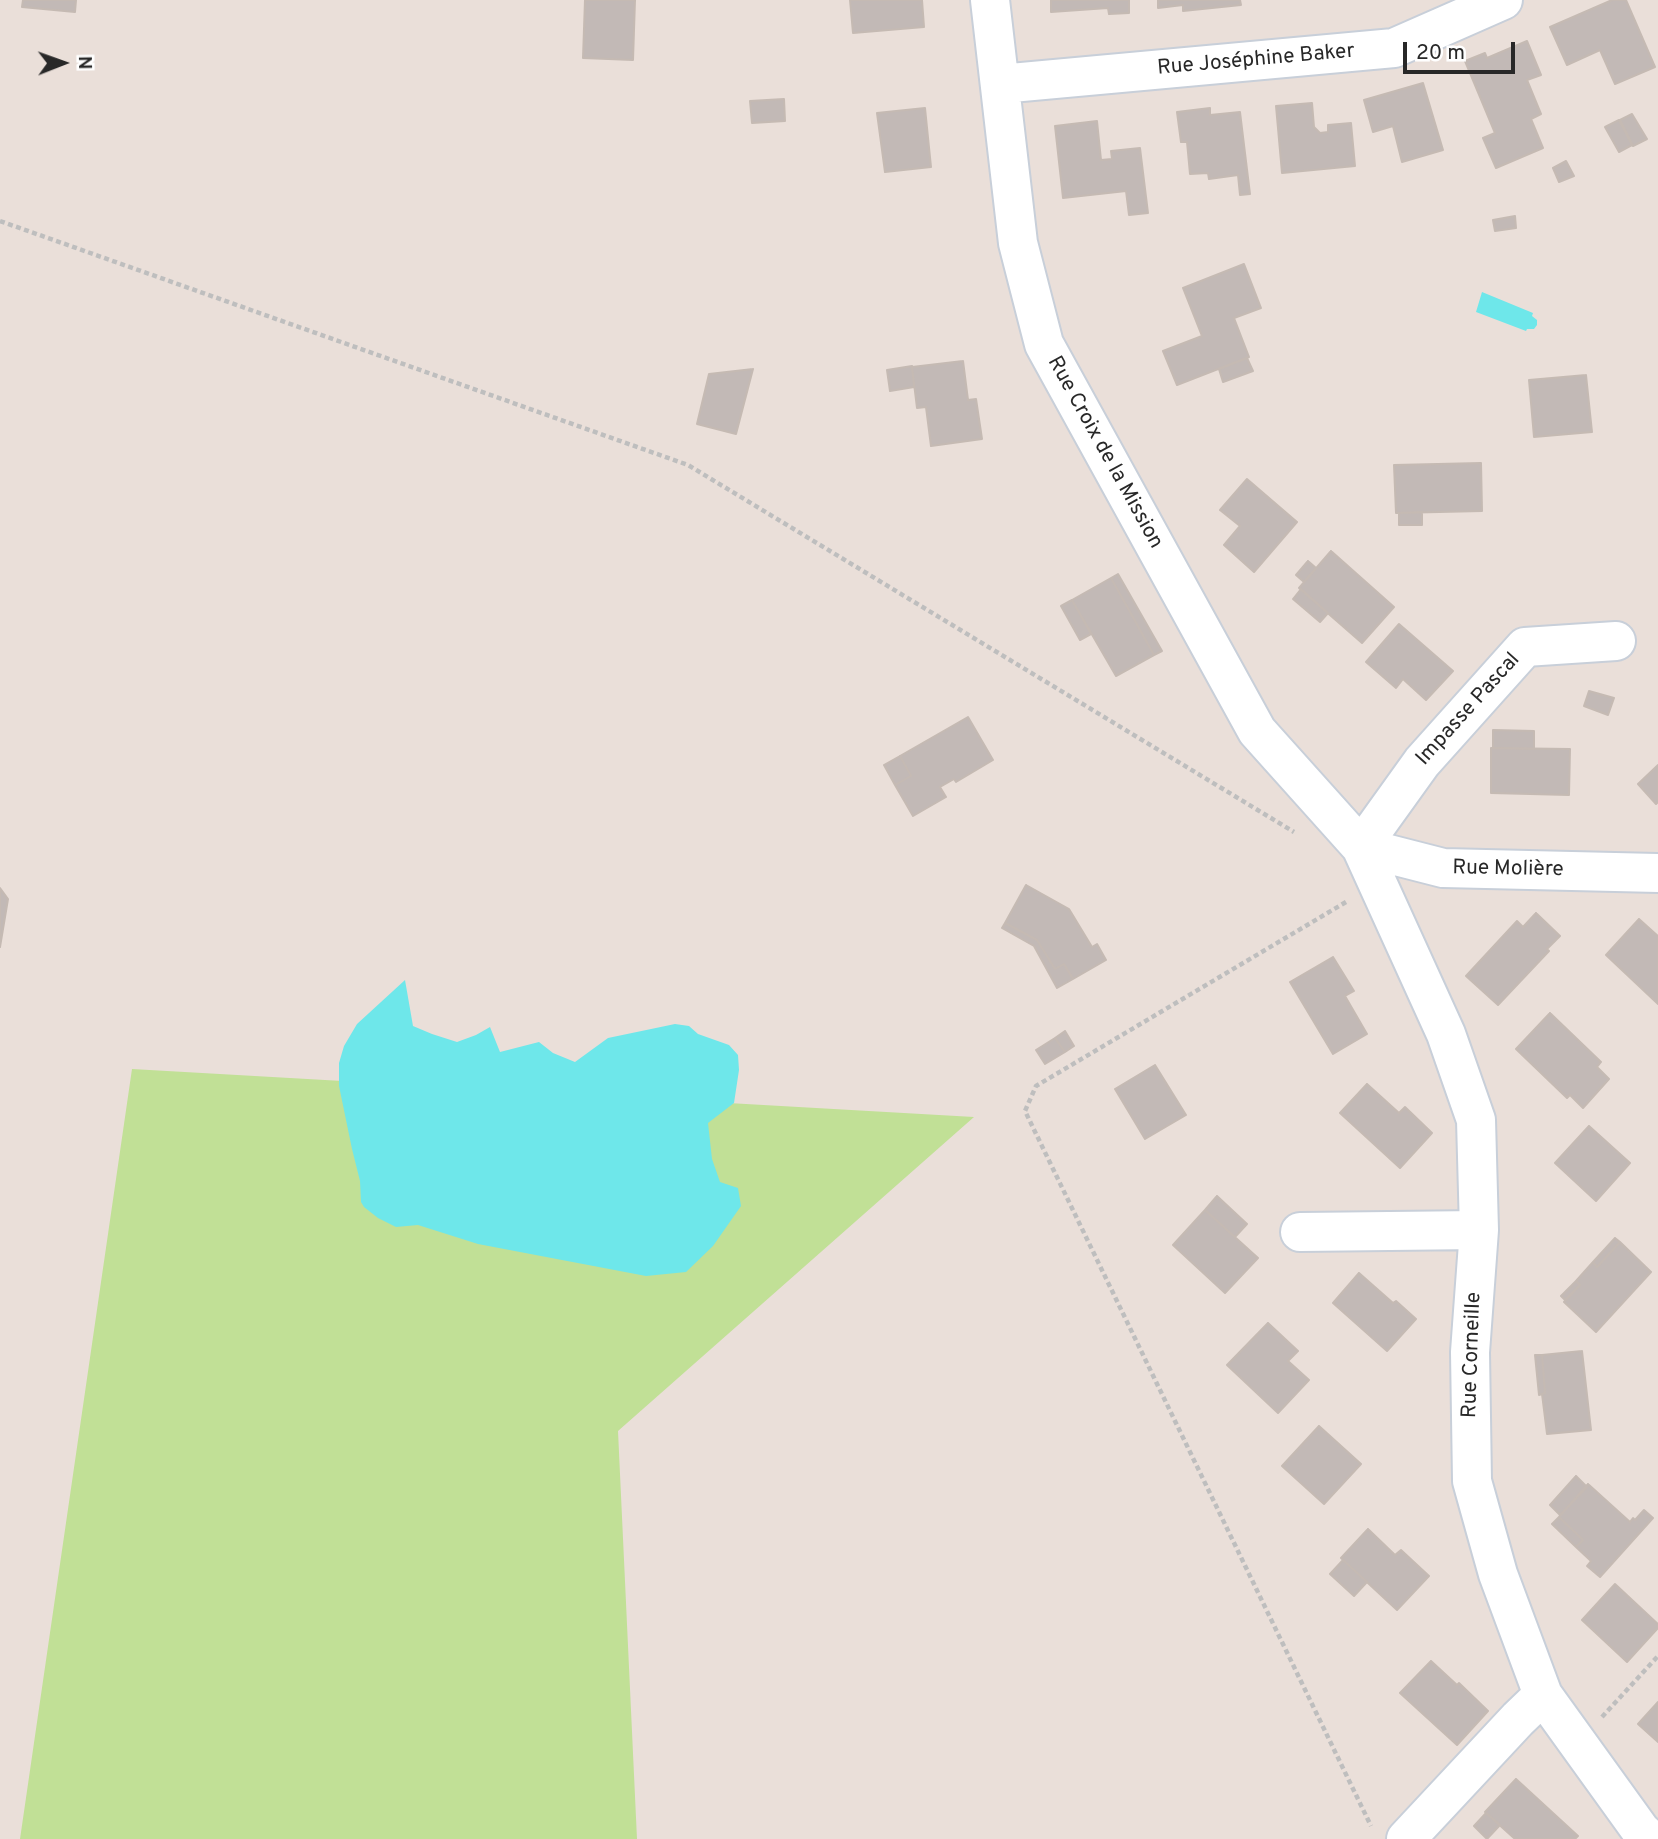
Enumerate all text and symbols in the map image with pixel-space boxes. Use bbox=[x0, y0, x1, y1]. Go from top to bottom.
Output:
north arrow bbox=[28, 28, 98, 98]
scale bar bbox=[1406, 28, 1518, 72]
street label: Rue Joséphine Baker bbox=[1156, 40, 1356, 82]
text: 20 m bbox=[1416, 40, 1465, 67]
text: N bbox=[72, 56, 96, 70]
street label: Rue Croix de la Mission bbox=[1041, 352, 1167, 554]
street label: Impasse Pascal bbox=[1412, 648, 1526, 772]
street label: Rue Molière bbox=[1452, 856, 1564, 884]
street label: Rue Corneille bbox=[1458, 1292, 1488, 1418]

